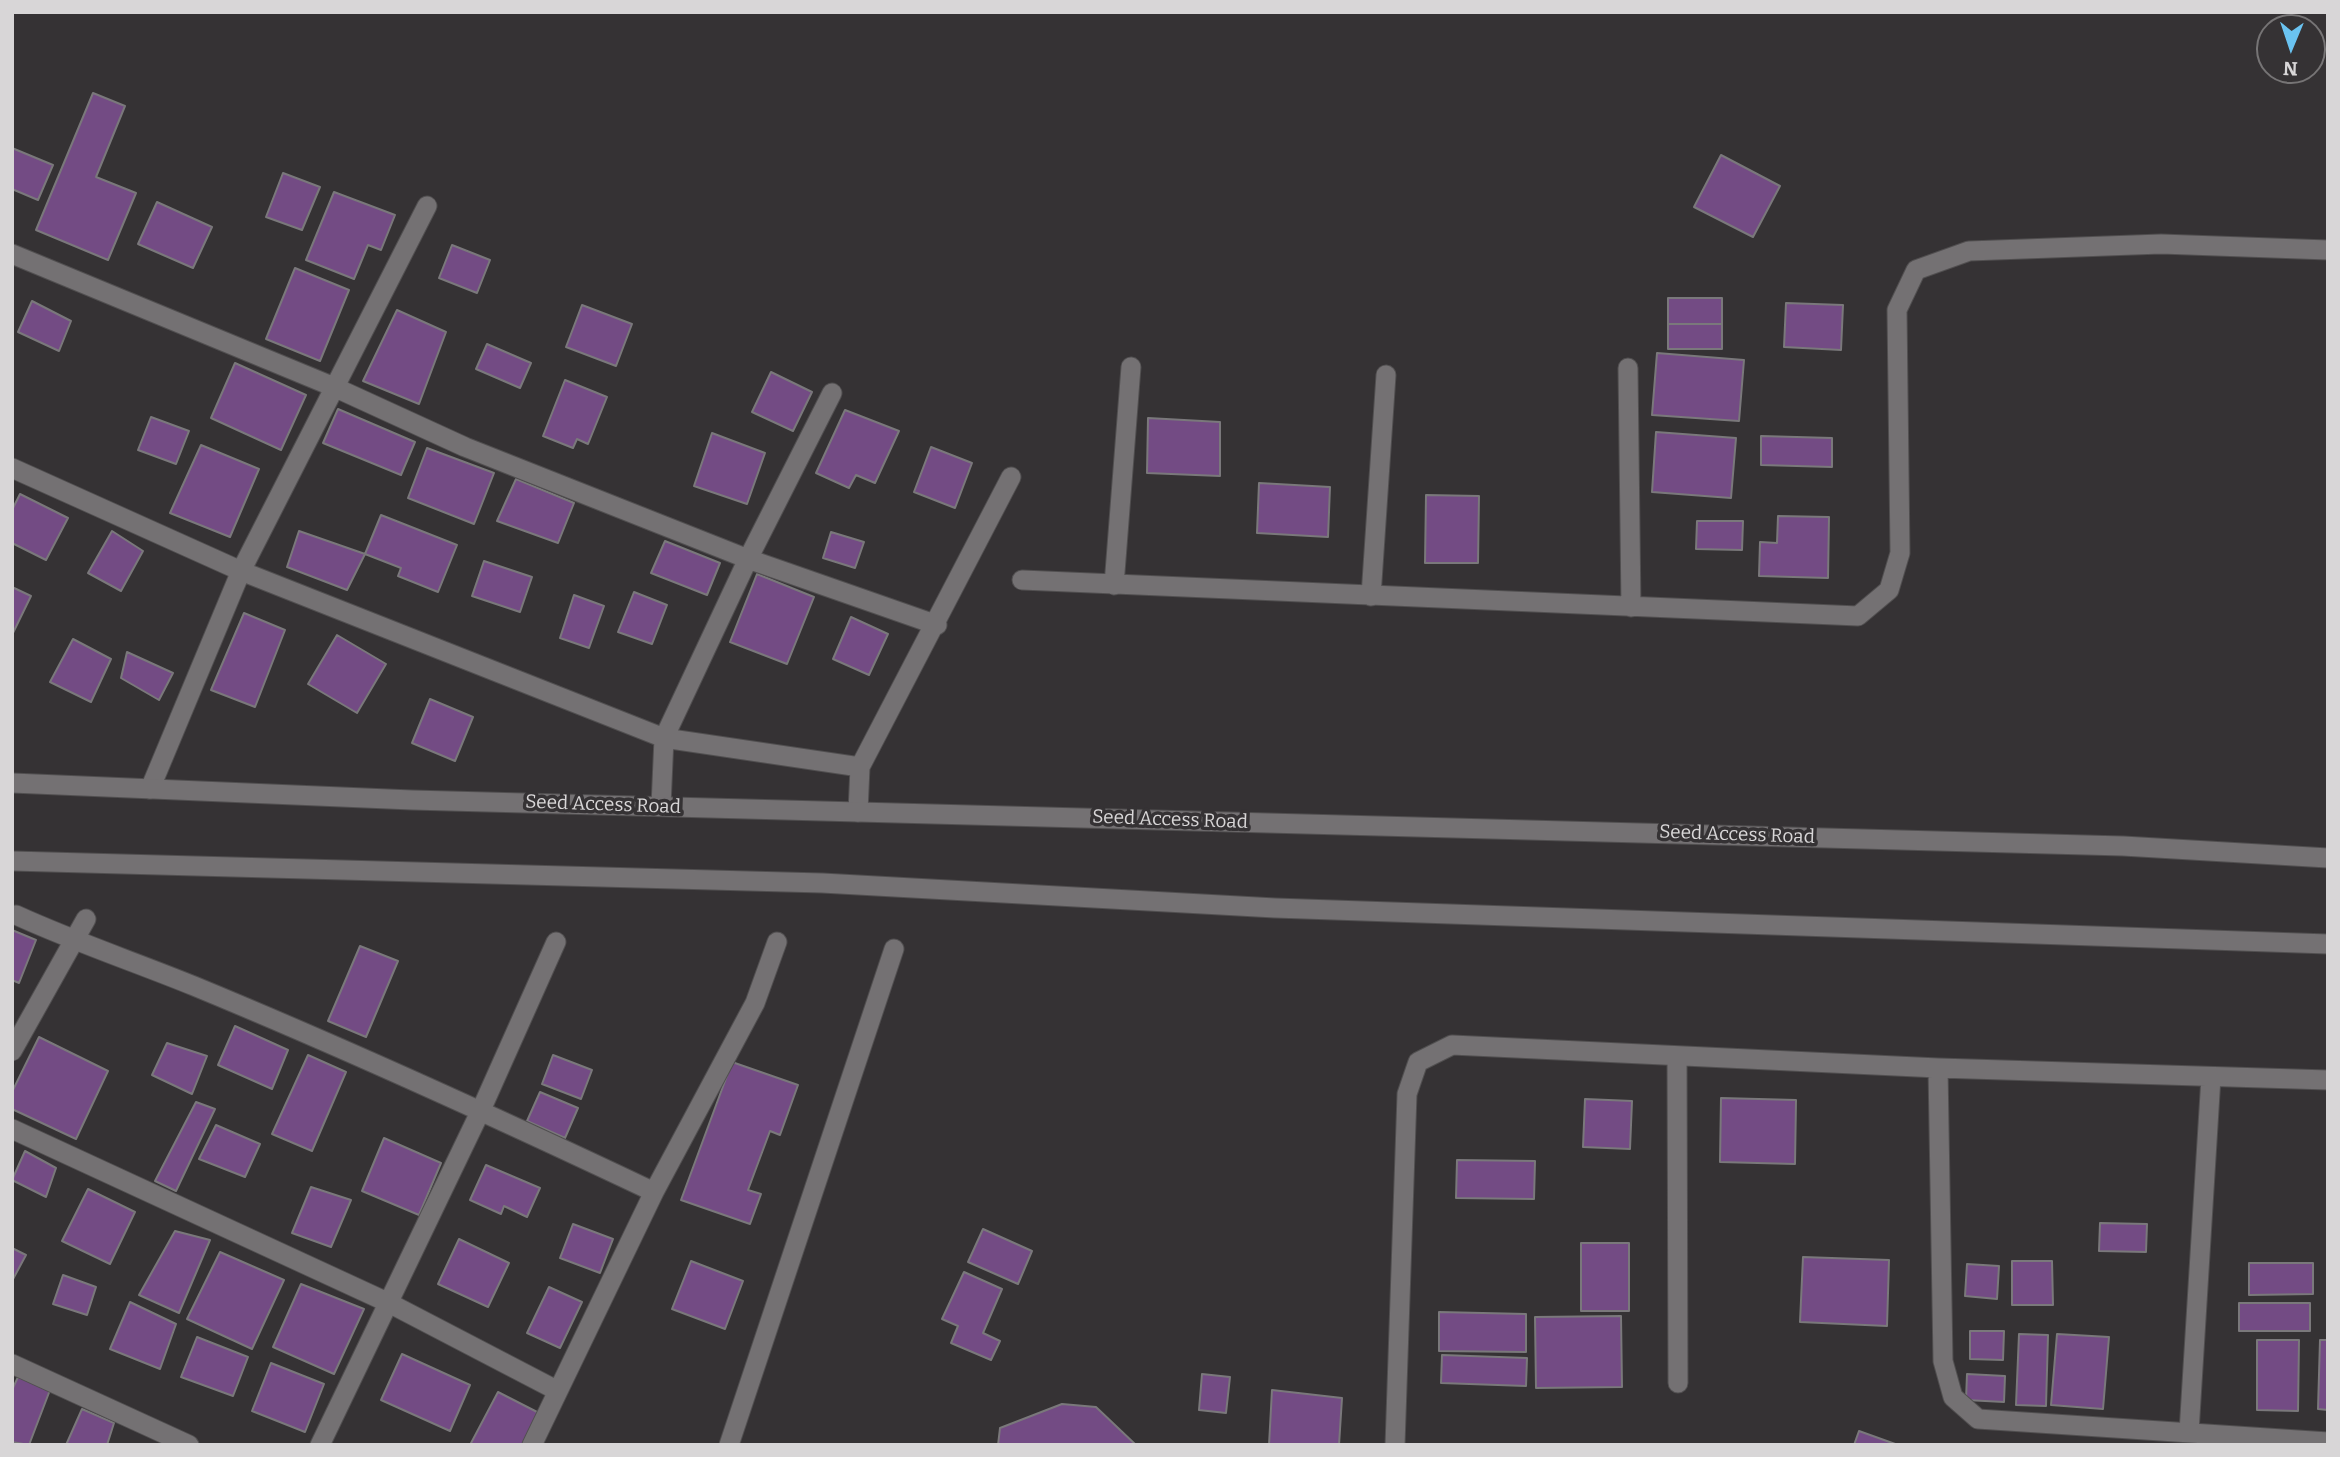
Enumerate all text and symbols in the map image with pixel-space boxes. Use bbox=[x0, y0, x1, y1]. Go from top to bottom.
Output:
north arrow bbox=[2256, 14, 2326, 84]
text: N bbox=[2283, 57, 2298, 80]
street label: Seed Access Road bbox=[525, 791, 681, 819]
street label: Seed Access Road bbox=[1092, 806, 1248, 834]
street label: Seed Access Road bbox=[1659, 821, 1815, 849]

